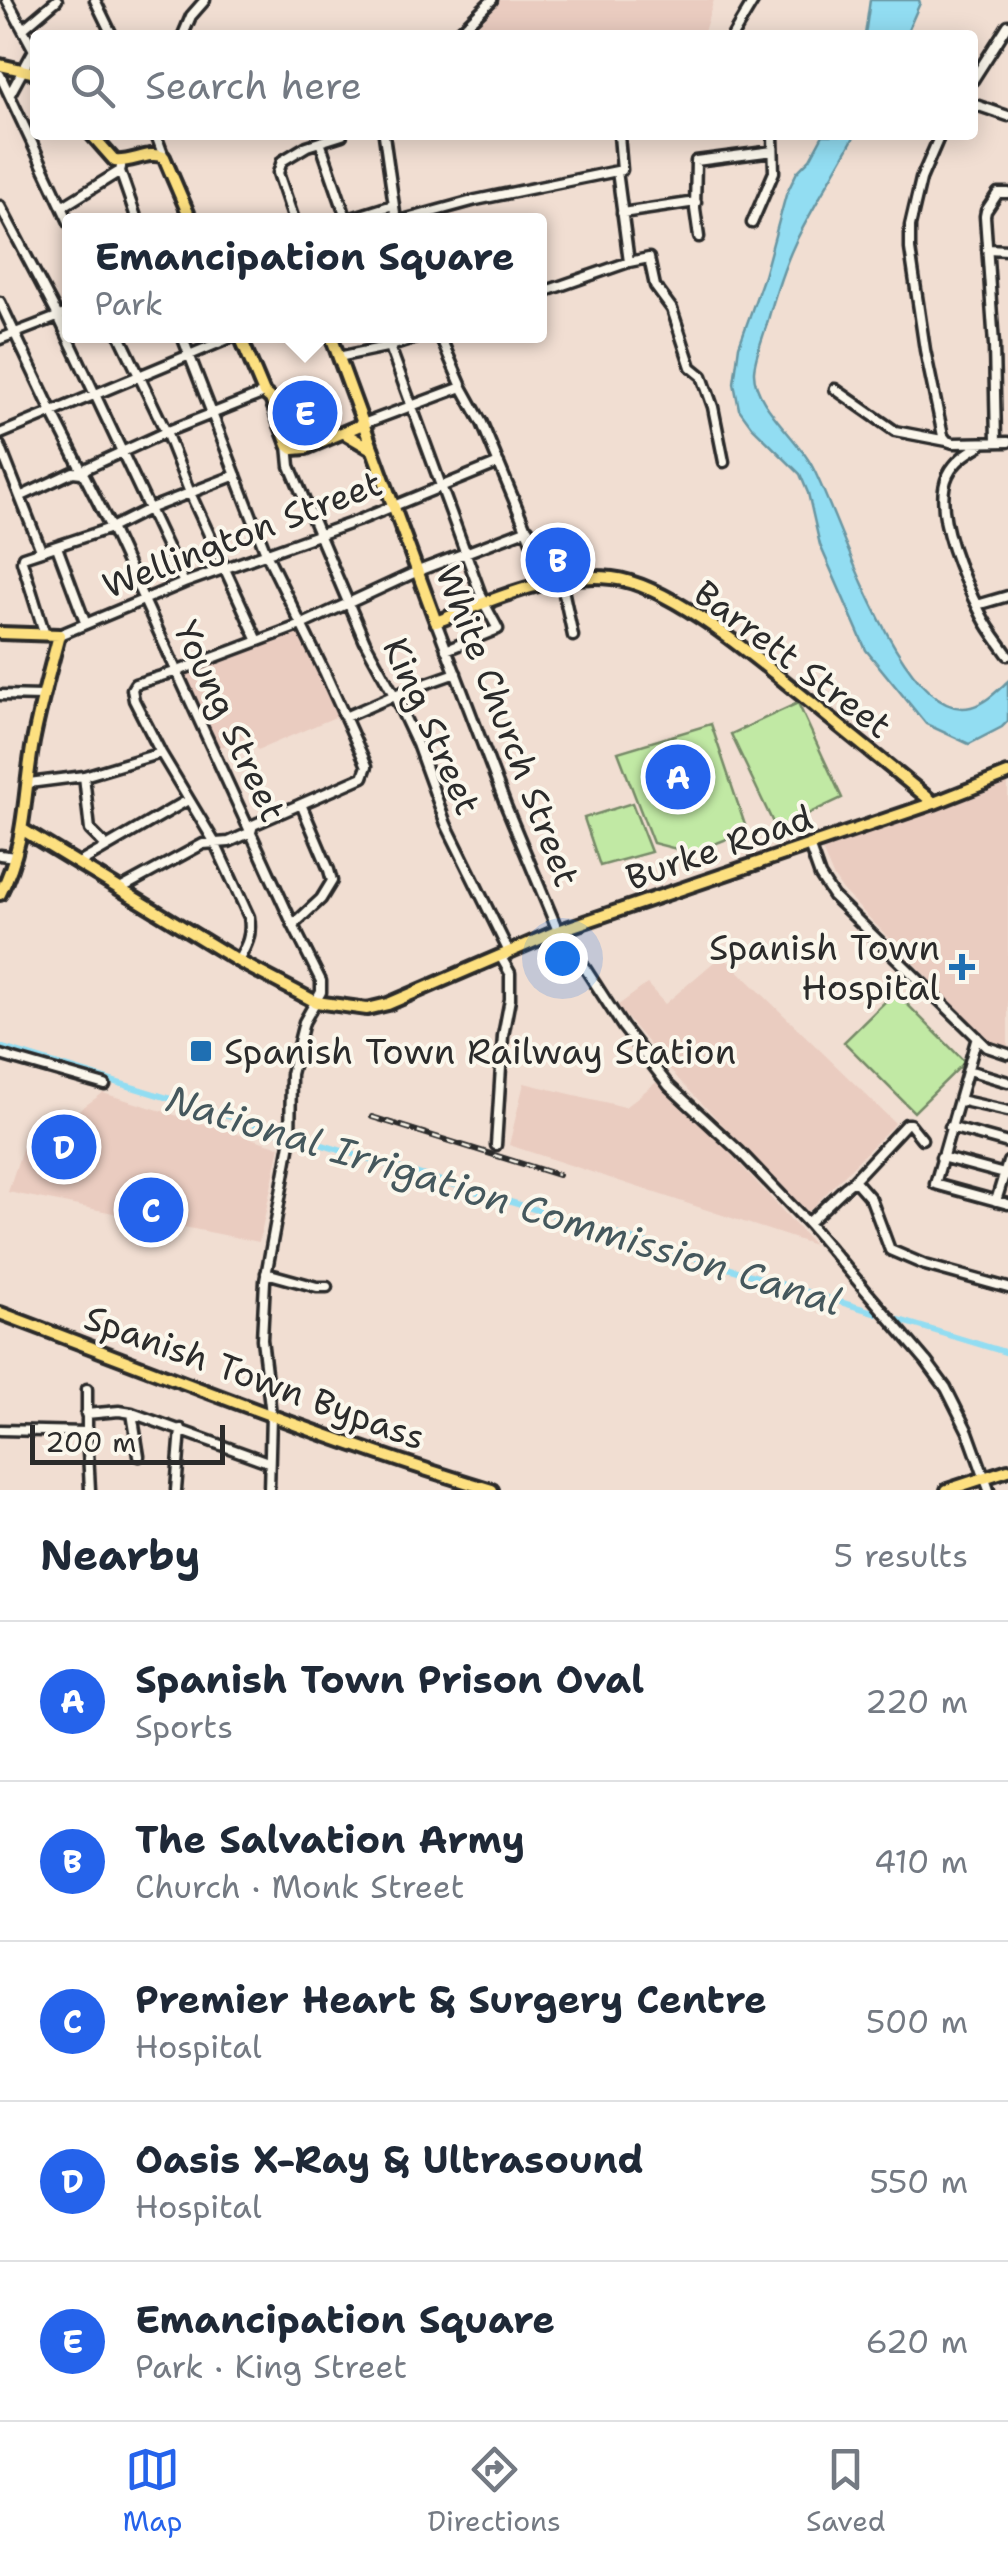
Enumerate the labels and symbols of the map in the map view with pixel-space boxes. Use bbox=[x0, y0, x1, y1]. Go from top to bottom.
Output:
pin: E bbox=[272, 376, 338, 450]
street label: Wellington Street bbox=[96, 459, 388, 609]
pin: B bbox=[526, 522, 590, 598]
street label: White Church Street bbox=[425, 559, 591, 893]
street label: Barrett Street bbox=[685, 569, 901, 749]
street label: Young Street bbox=[163, 613, 297, 829]
street label: King Street bbox=[372, 630, 492, 822]
pin: A bbox=[646, 740, 710, 814]
street label: Burke Road bbox=[620, 793, 818, 901]
place label: Spanish Town Hospital bbox=[709, 924, 940, 1011]
your location bbox=[537, 933, 588, 984]
marker: Spanish Town Hospital bbox=[949, 954, 975, 980]
place label: Spanish Town Railway Station bbox=[224, 1028, 736, 1075]
marker: Spanish Town Railway Station bbox=[188, 1038, 214, 1064]
water label: National Irrigation Commission Canal bbox=[160, 1073, 848, 1327]
pin: D bbox=[32, 1110, 96, 1184]
pin: C bbox=[118, 1172, 184, 1248]
street label: Spanish Town Bypass bbox=[78, 1294, 432, 1460]
scale bar bbox=[30, 1420, 225, 1464]

